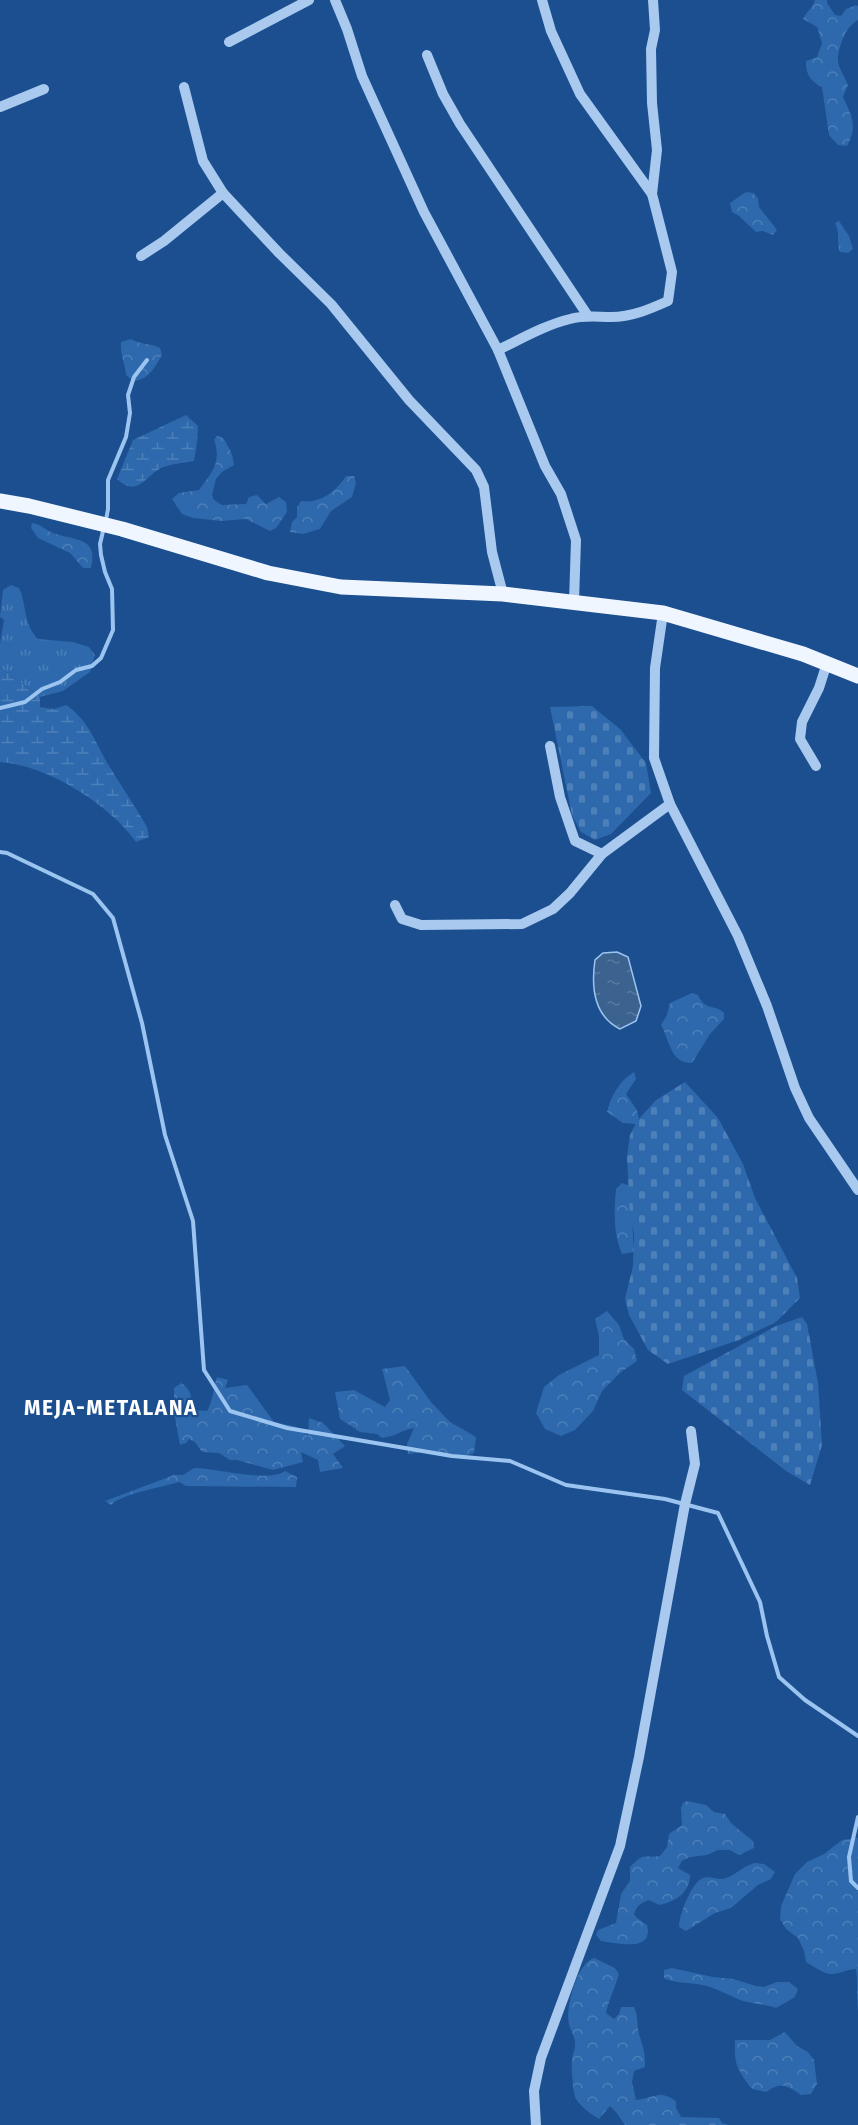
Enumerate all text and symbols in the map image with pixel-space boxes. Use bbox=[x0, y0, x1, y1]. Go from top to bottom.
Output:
district label: MEJA-METALANA bbox=[24, 1395, 198, 1421]

